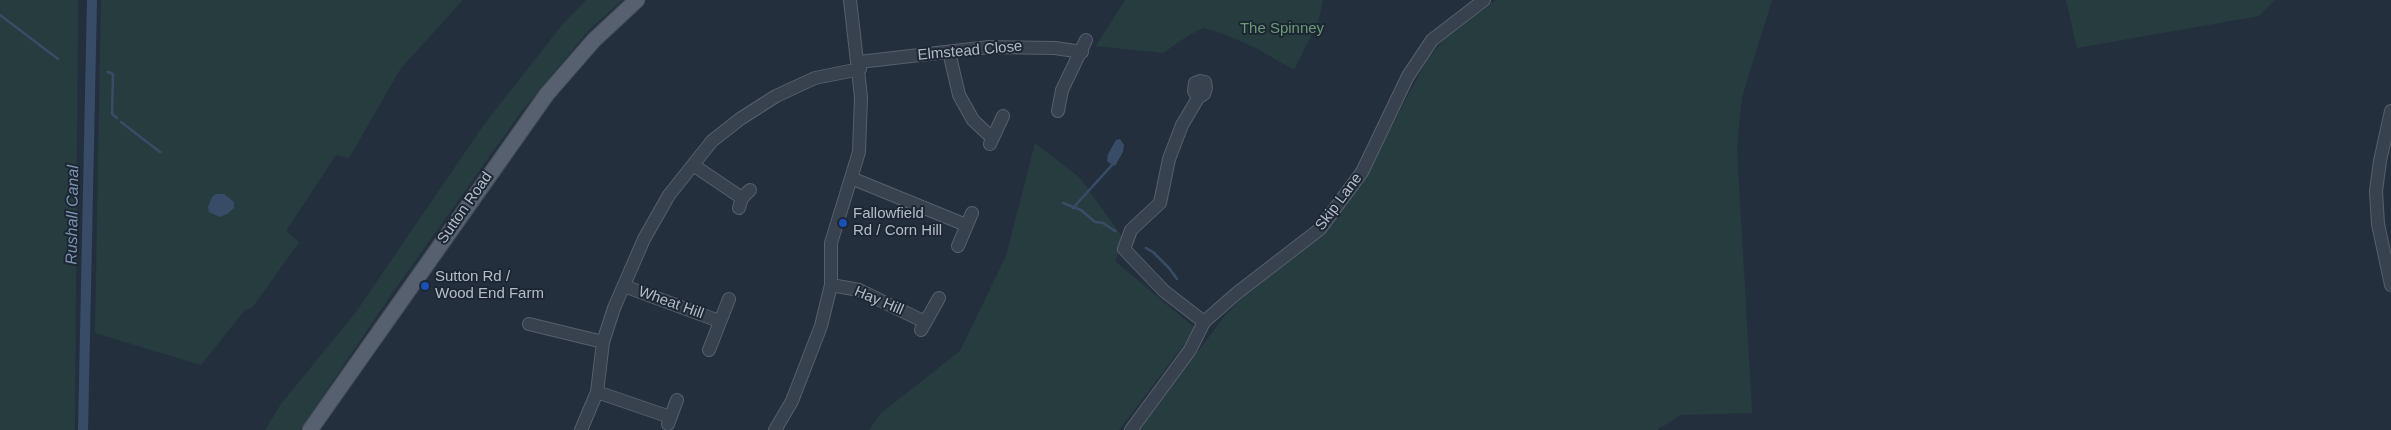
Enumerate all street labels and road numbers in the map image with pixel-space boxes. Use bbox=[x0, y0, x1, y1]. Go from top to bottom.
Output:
street label: Elmstead Close bbox=[917, 37, 1023, 65]
street label: Sutton Road bbox=[434, 169, 496, 247]
street label: Skip Lane bbox=[1312, 170, 1366, 234]
street label: Wheat Hill bbox=[636, 283, 706, 323]
street label: Hay Hill bbox=[852, 283, 906, 319]

